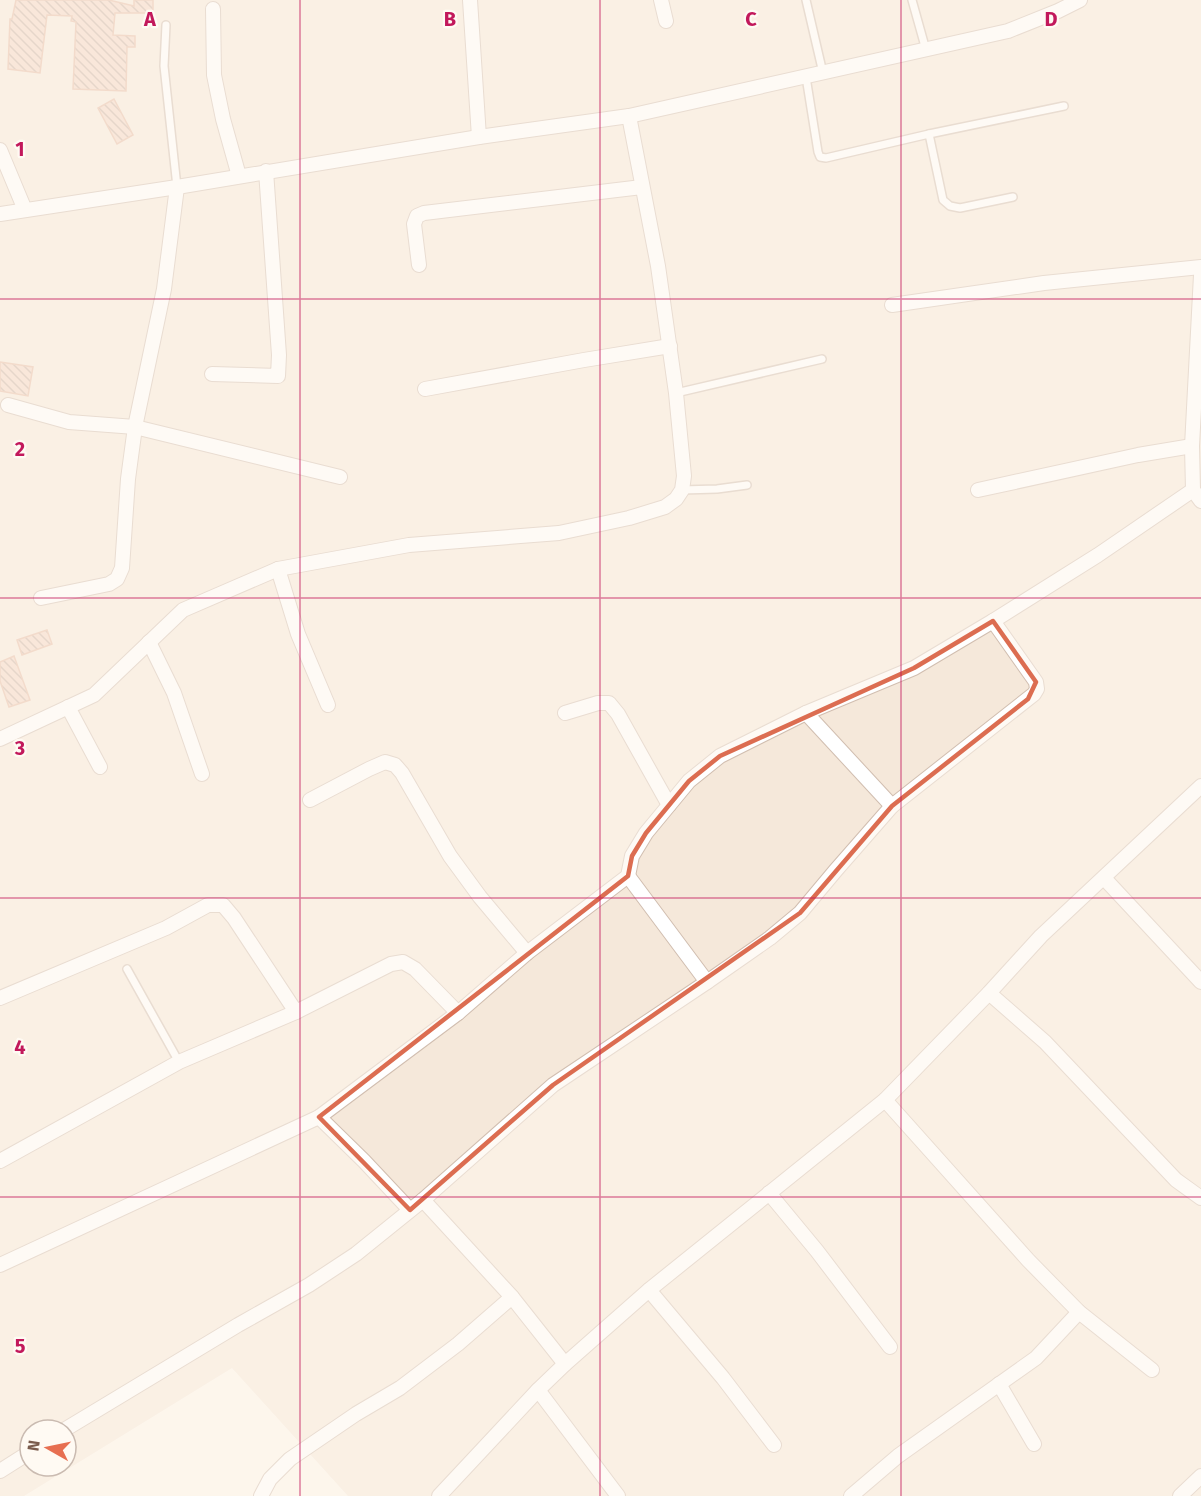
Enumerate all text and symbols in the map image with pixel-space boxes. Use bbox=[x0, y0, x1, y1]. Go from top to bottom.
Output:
text: A bbox=[143, 7, 157, 31]
text: B bbox=[444, 7, 456, 31]
text: C bbox=[745, 7, 757, 31]
text: D bbox=[1044, 7, 1058, 31]
text: 1 bbox=[15, 137, 25, 161]
text: 2 bbox=[15, 437, 25, 461]
text: 3 bbox=[14, 736, 25, 760]
text: 4 bbox=[14, 1035, 26, 1059]
text: 5 bbox=[15, 1334, 26, 1358]
north arrow bbox=[18, 1418, 78, 1478]
text: N bbox=[23, 1439, 44, 1452]

